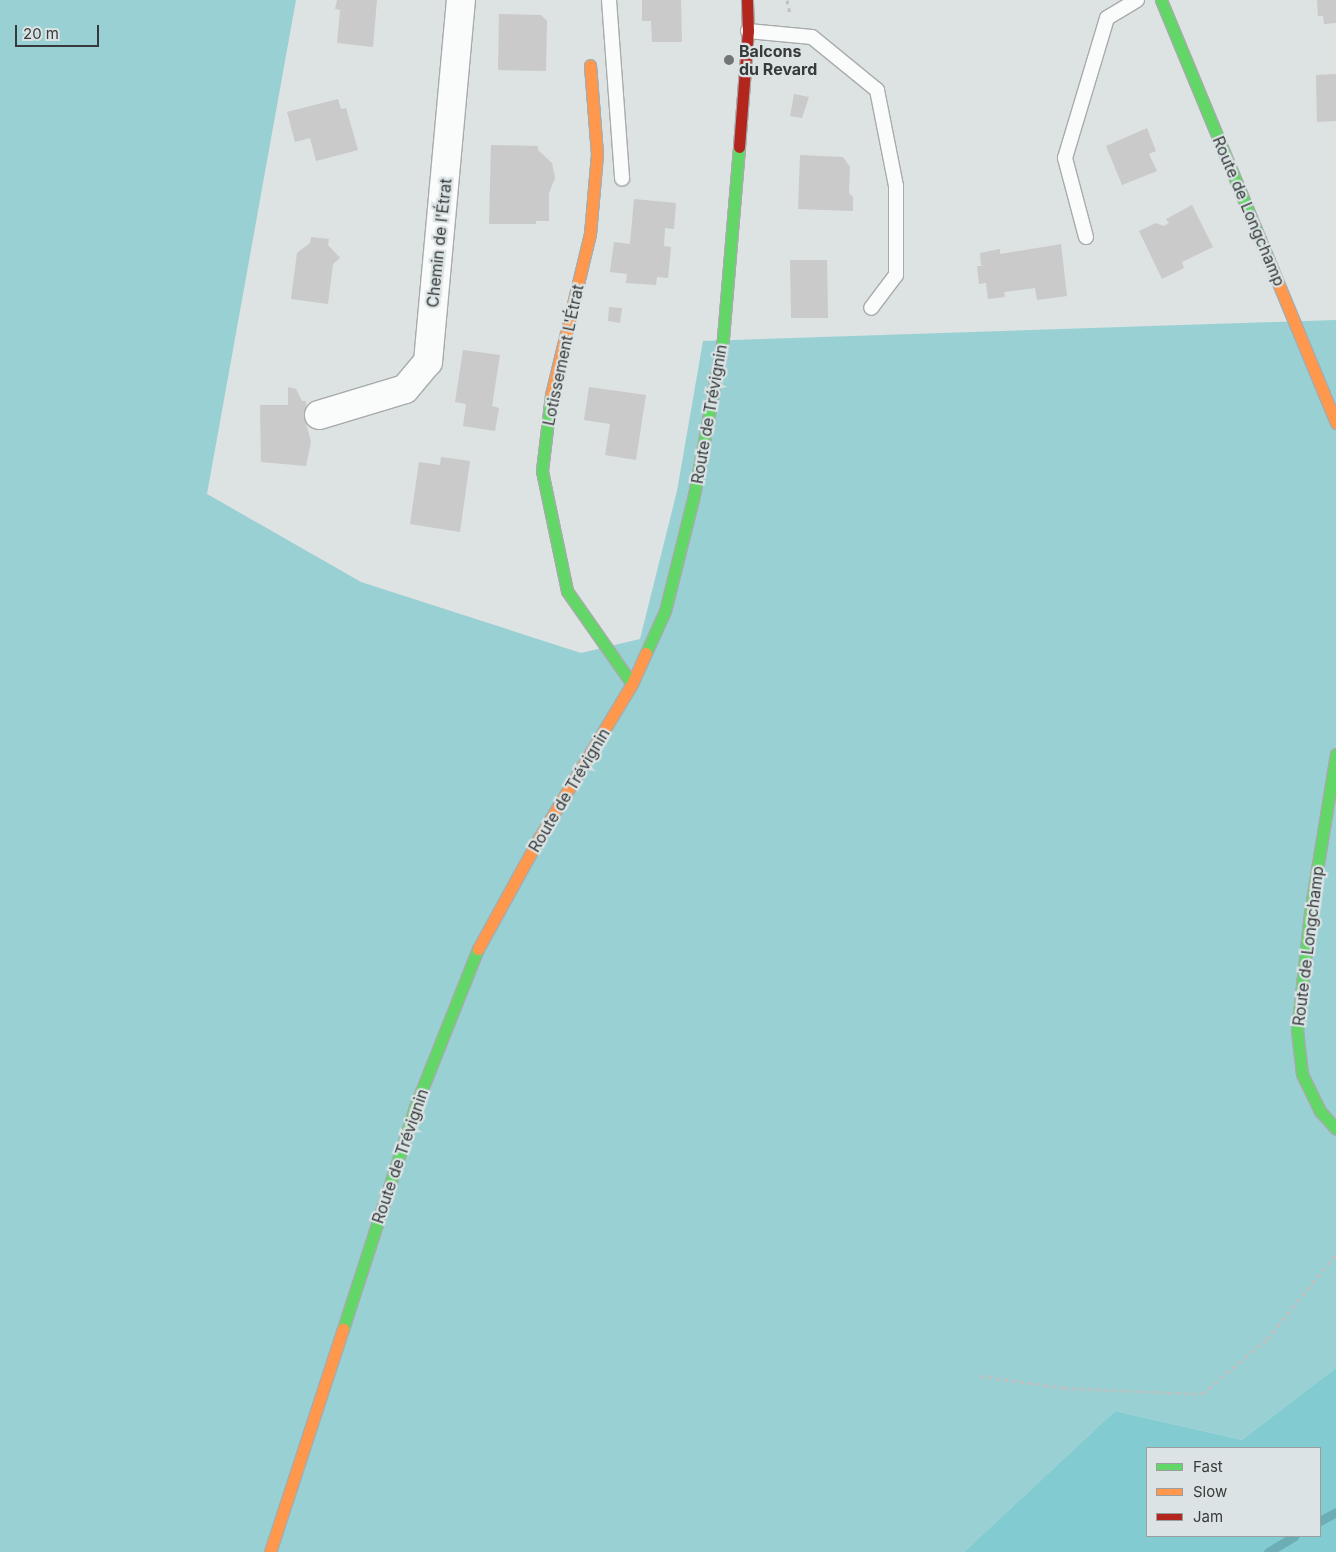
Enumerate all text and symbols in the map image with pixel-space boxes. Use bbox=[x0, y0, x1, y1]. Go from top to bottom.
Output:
scale bar bbox=[18, 15, 101, 47]
text: 20 m bbox=[23, 24, 59, 43]
place label: Balcons du Revard bbox=[739, 41, 817, 79]
marker: Balcons du Revard bbox=[723, 54, 735, 66]
street label: Route de Longchamp bbox=[1209, 133, 1289, 289]
street label: Chemin de l'Étrat bbox=[423, 177, 455, 309]
street label: Lotissement L'Étrat bbox=[539, 283, 587, 427]
street label: Route de Trévignin bbox=[687, 343, 731, 485]
street label: Route de Trévignin bbox=[524, 724, 614, 856]
street label: Route de Longchamp bbox=[1289, 865, 1327, 1027]
street label: Route de Trévignin bbox=[368, 1086, 432, 1226]
legend bbox=[1146, 1447, 1321, 1537]
text: Fast bbox=[1193, 1457, 1223, 1476]
text: Slow bbox=[1193, 1482, 1227, 1501]
text: Jam bbox=[1193, 1507, 1223, 1526]

